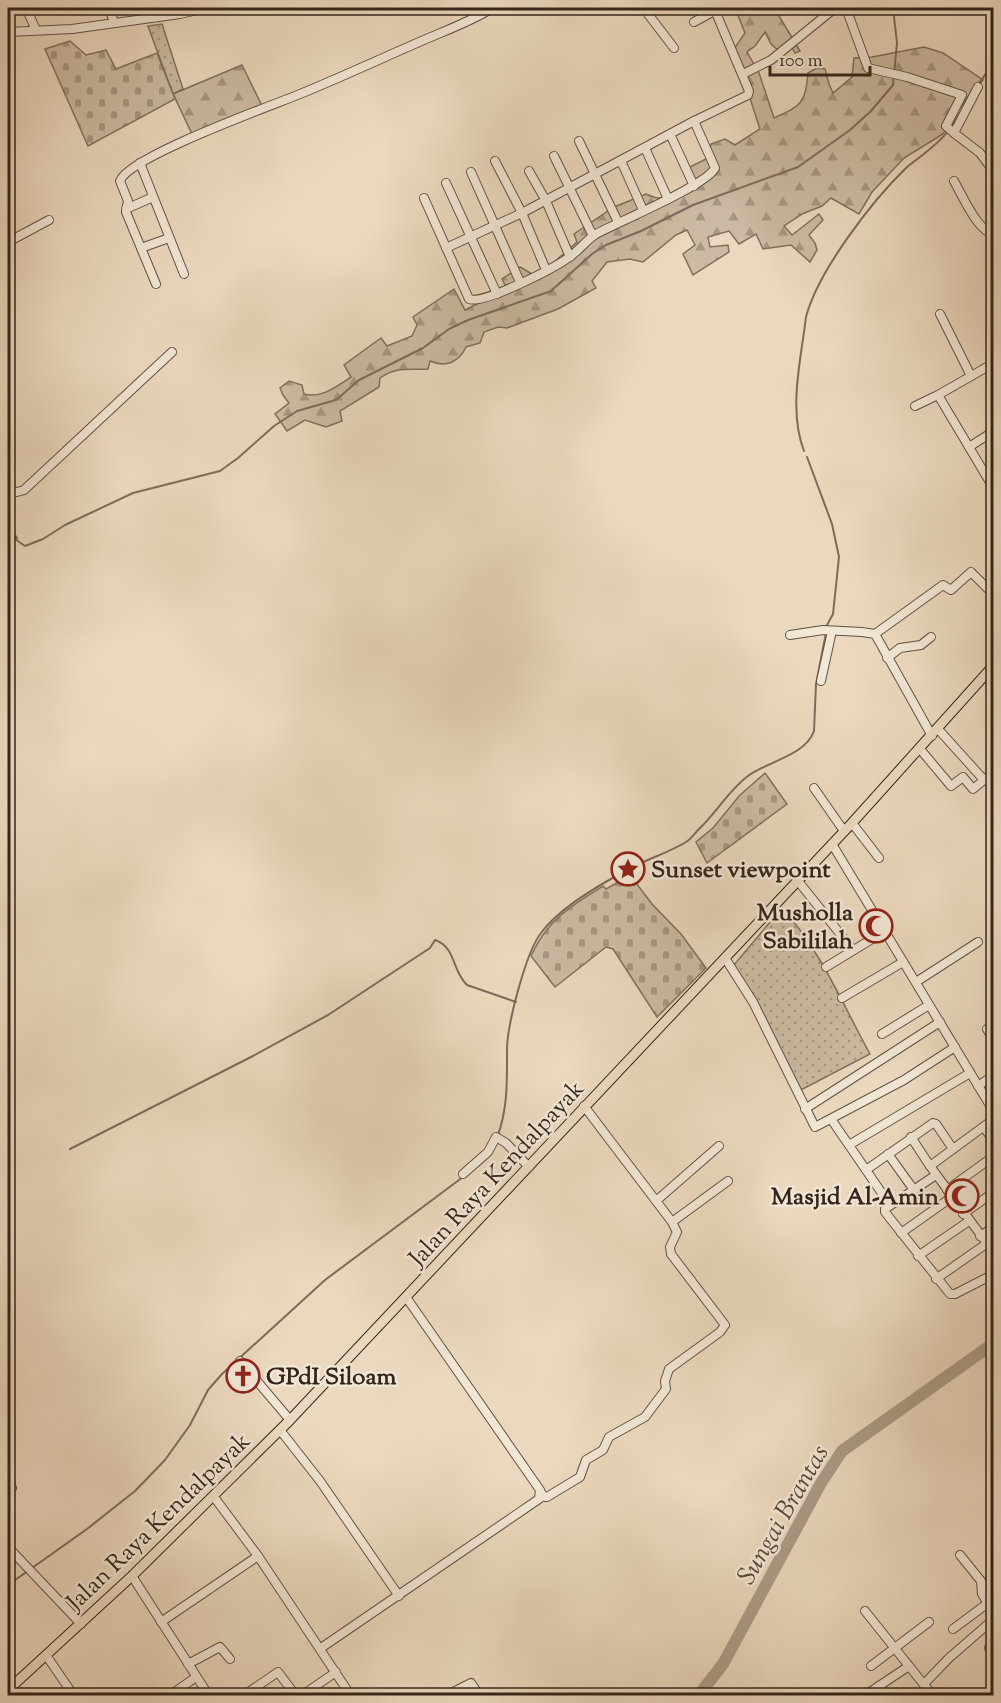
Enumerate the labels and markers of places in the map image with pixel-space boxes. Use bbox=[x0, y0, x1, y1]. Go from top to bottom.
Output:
place icon: Sunset viewpoint bbox=[610, 851, 646, 887]
place label: Sunset viewpoint bbox=[651, 854, 831, 888]
place label: Musholla Sabililah bbox=[757, 897, 854, 959]
mosque icon: Musholla Sabililah bbox=[858, 908, 894, 944]
mosque icon: Masjid Al-Amin bbox=[944, 1178, 980, 1214]
place label: Masjid Al-Amin bbox=[771, 1181, 940, 1215]
church icon: GPdI Siloam bbox=[225, 1358, 261, 1394]
place label: GPdI Siloam bbox=[266, 1361, 396, 1395]

